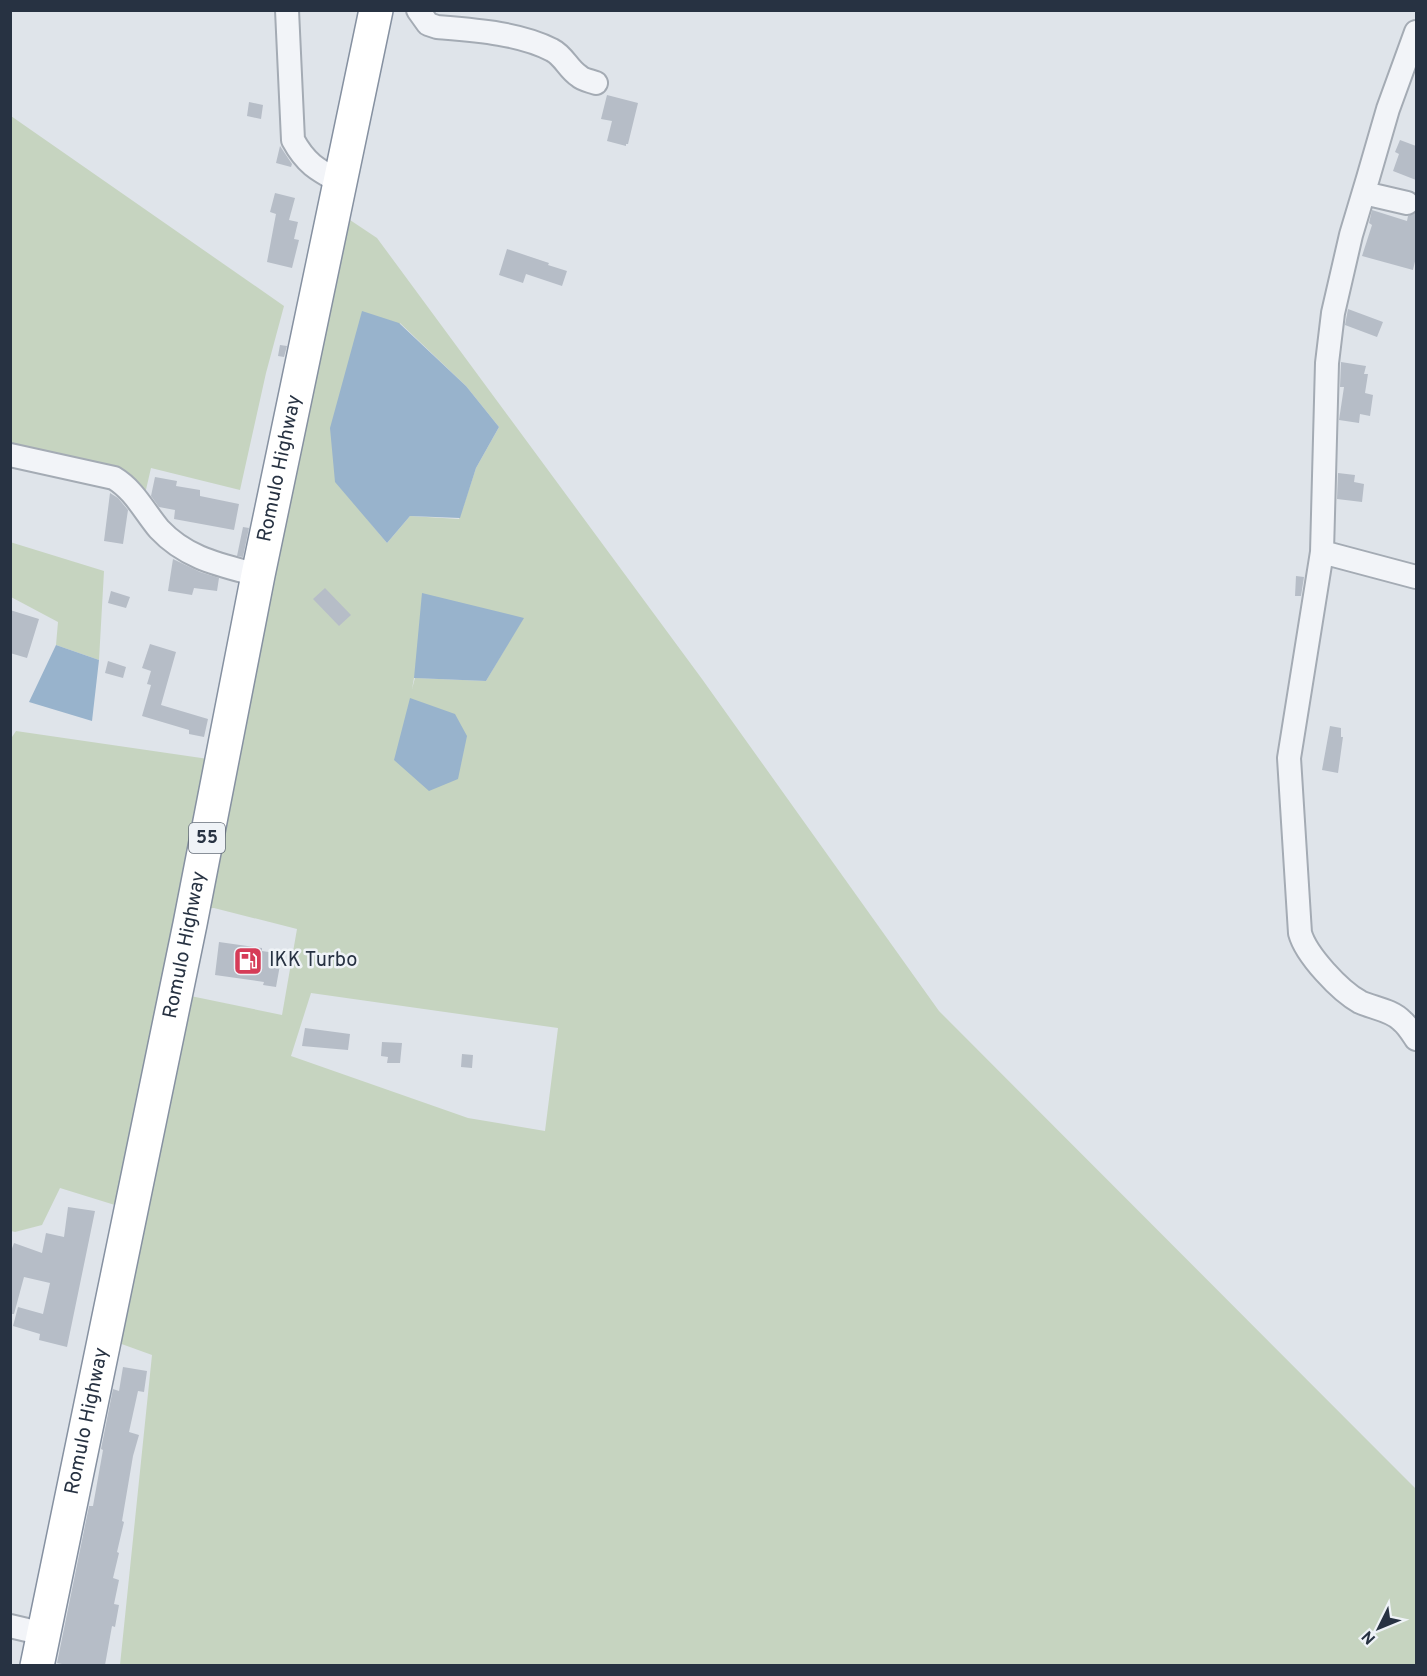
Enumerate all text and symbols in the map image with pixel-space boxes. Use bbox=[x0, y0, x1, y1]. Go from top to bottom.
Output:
street label: Romulo Highway bbox=[252, 392, 308, 544]
road number: 55 bbox=[189, 823, 225, 853]
street label: Romulo Highway bbox=[158, 869, 213, 1021]
fuel station icon: IKK Turbo bbox=[232, 945, 264, 977]
place label: IKK Turbo bbox=[269, 948, 358, 974]
street label: Romulo Highway bbox=[60, 1345, 115, 1497]
north arrow bbox=[1349, 1598, 1409, 1658]
text: N bbox=[1358, 1626, 1381, 1648]

